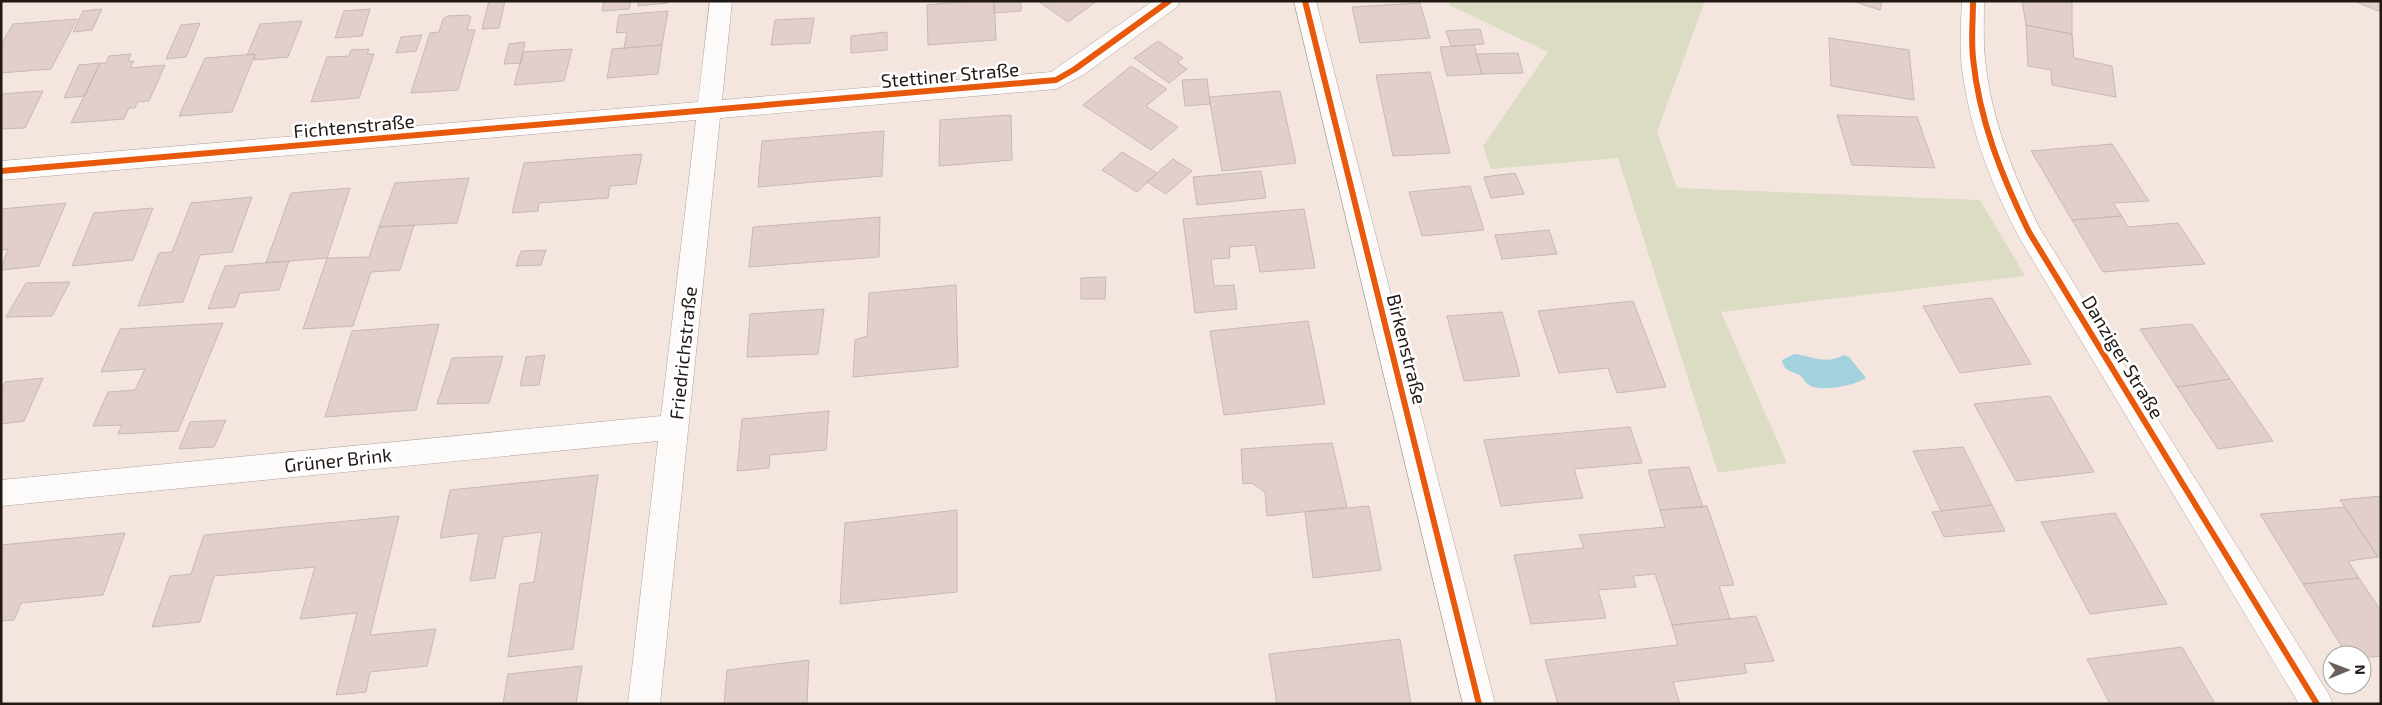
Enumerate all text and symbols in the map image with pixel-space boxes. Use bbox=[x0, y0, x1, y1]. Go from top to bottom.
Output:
street label: Stettiner Straße bbox=[880, 57, 1020, 92]
street label: Fichtenstraße bbox=[292, 109, 416, 142]
street label: Friedrichstraße bbox=[664, 285, 701, 421]
street label: Birkenstraße bbox=[1383, 291, 1432, 406]
street label: Danziger Straße bbox=[2078, 291, 2169, 422]
street label: Grüner Brink bbox=[283, 442, 393, 477]
north arrow bbox=[2322, 645, 2372, 695]
text: N bbox=[2352, 665, 2369, 675]

